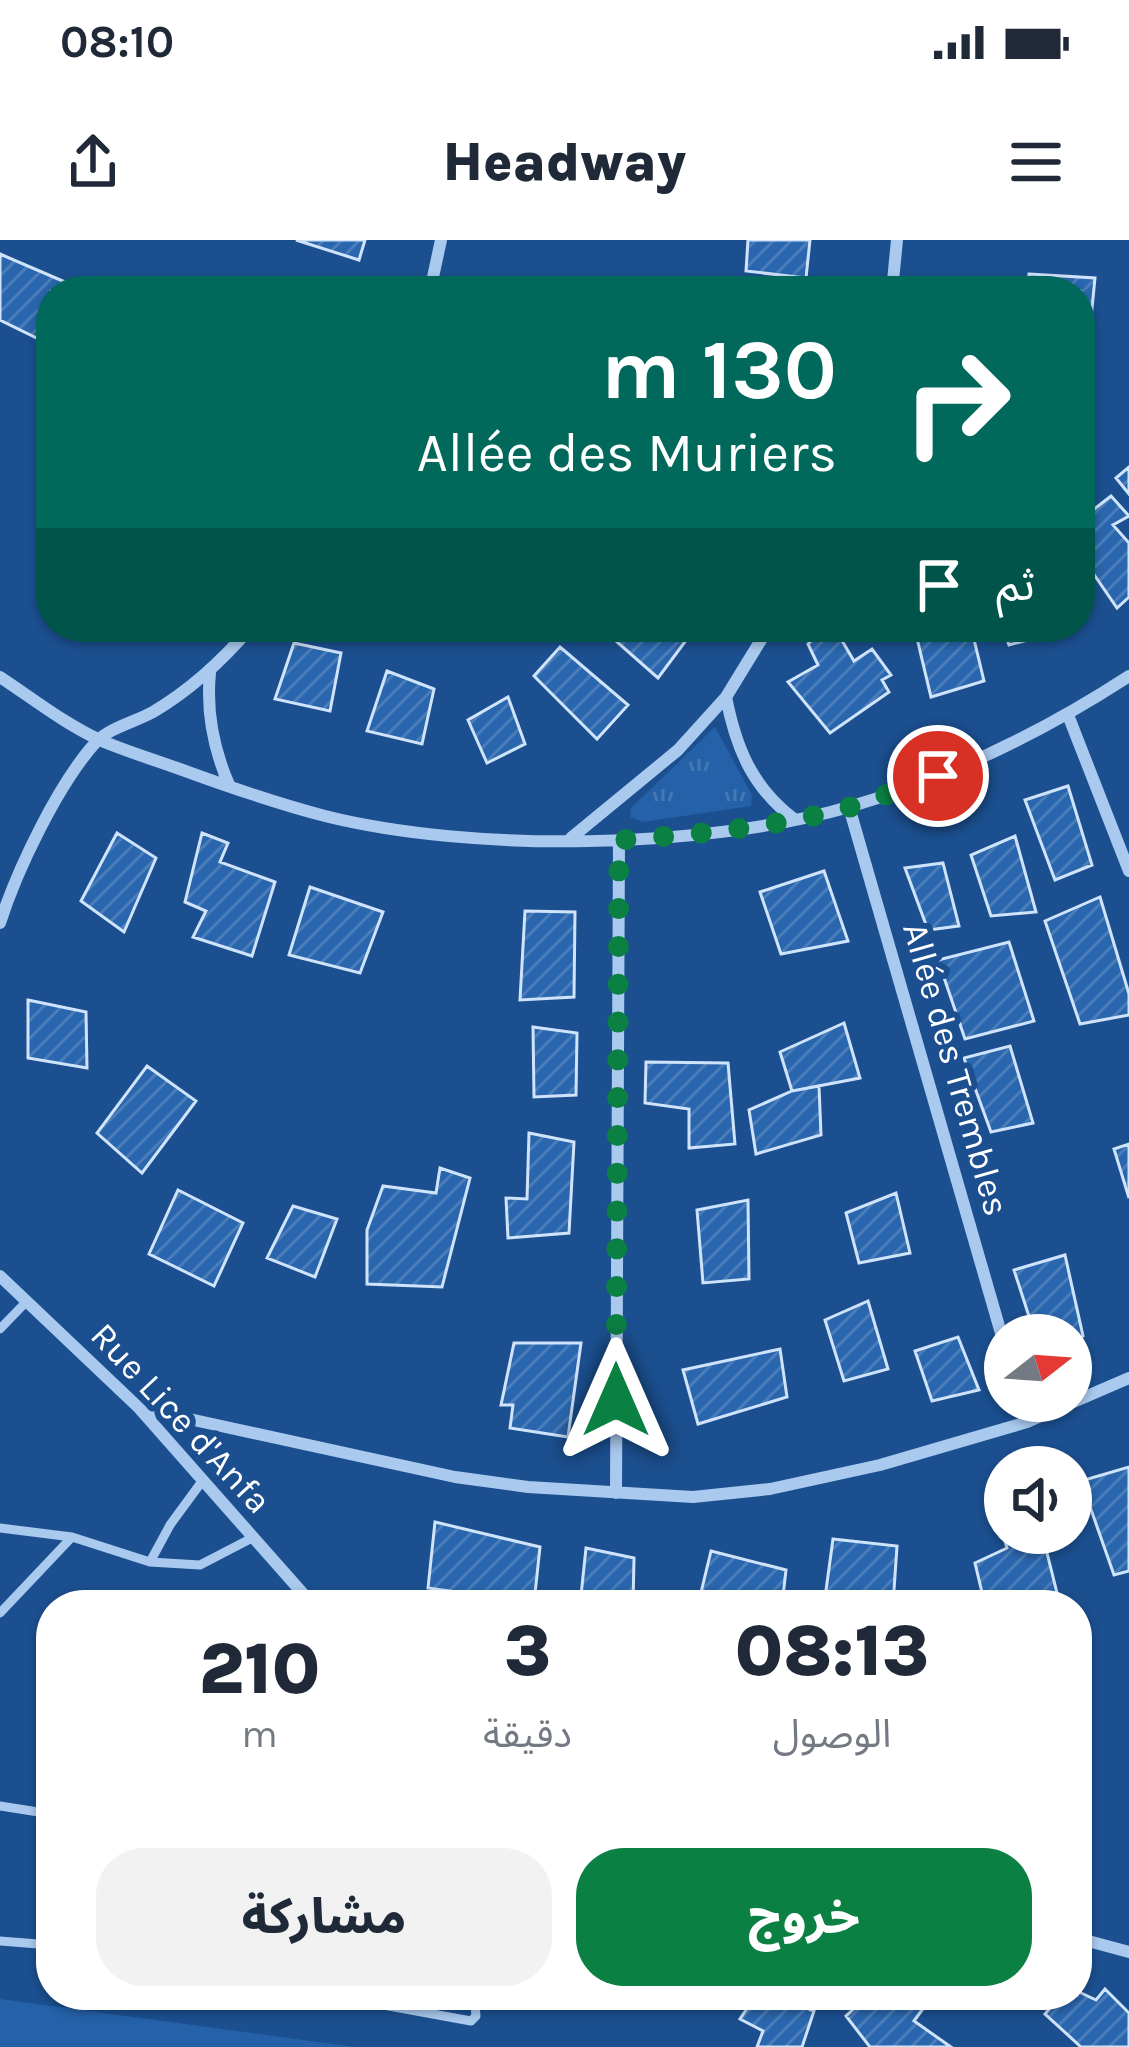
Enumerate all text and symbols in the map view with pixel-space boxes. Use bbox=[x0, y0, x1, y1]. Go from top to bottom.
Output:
text: 08:10 bbox=[60, 16, 174, 68]
icon: share bbox=[60, 129, 126, 195]
icon: menu bbox=[1003, 129, 1069, 195]
text: Headway bbox=[443, 130, 686, 194]
text: 130 m bbox=[601, 321, 837, 419]
icon: right bbox=[879, 324, 1035, 480]
text: Allée des Muriers bbox=[417, 421, 837, 485]
icon: arrive bbox=[906, 552, 972, 618]
text: ثم bbox=[996, 559, 1035, 611]
pin bbox=[887, 725, 989, 827]
icon: arrive bbox=[905, 743, 971, 809]
street label: Allée des Trembles bbox=[894, 918, 1018, 1220]
street label: Rue Lice d'Anfa bbox=[82, 1314, 280, 1522]
north arrow bbox=[984, 1314, 1092, 1422]
map controls bbox=[984, 1314, 1092, 1554]
position arrow bbox=[553, 1337, 679, 1463]
button: sound bbox=[984, 1446, 1092, 1554]
text: 3 bbox=[504, 1609, 551, 1693]
text: 08:13 bbox=[735, 1609, 929, 1693]
text: 210 bbox=[199, 1627, 320, 1711]
text: m bbox=[241, 1711, 278, 1757]
text: دقيقة bbox=[483, 1711, 572, 1757]
text: الوصول bbox=[773, 1711, 891, 1757]
button: مشاركة bbox=[96, 1848, 552, 1986]
button: خروج bbox=[576, 1848, 1032, 1986]

